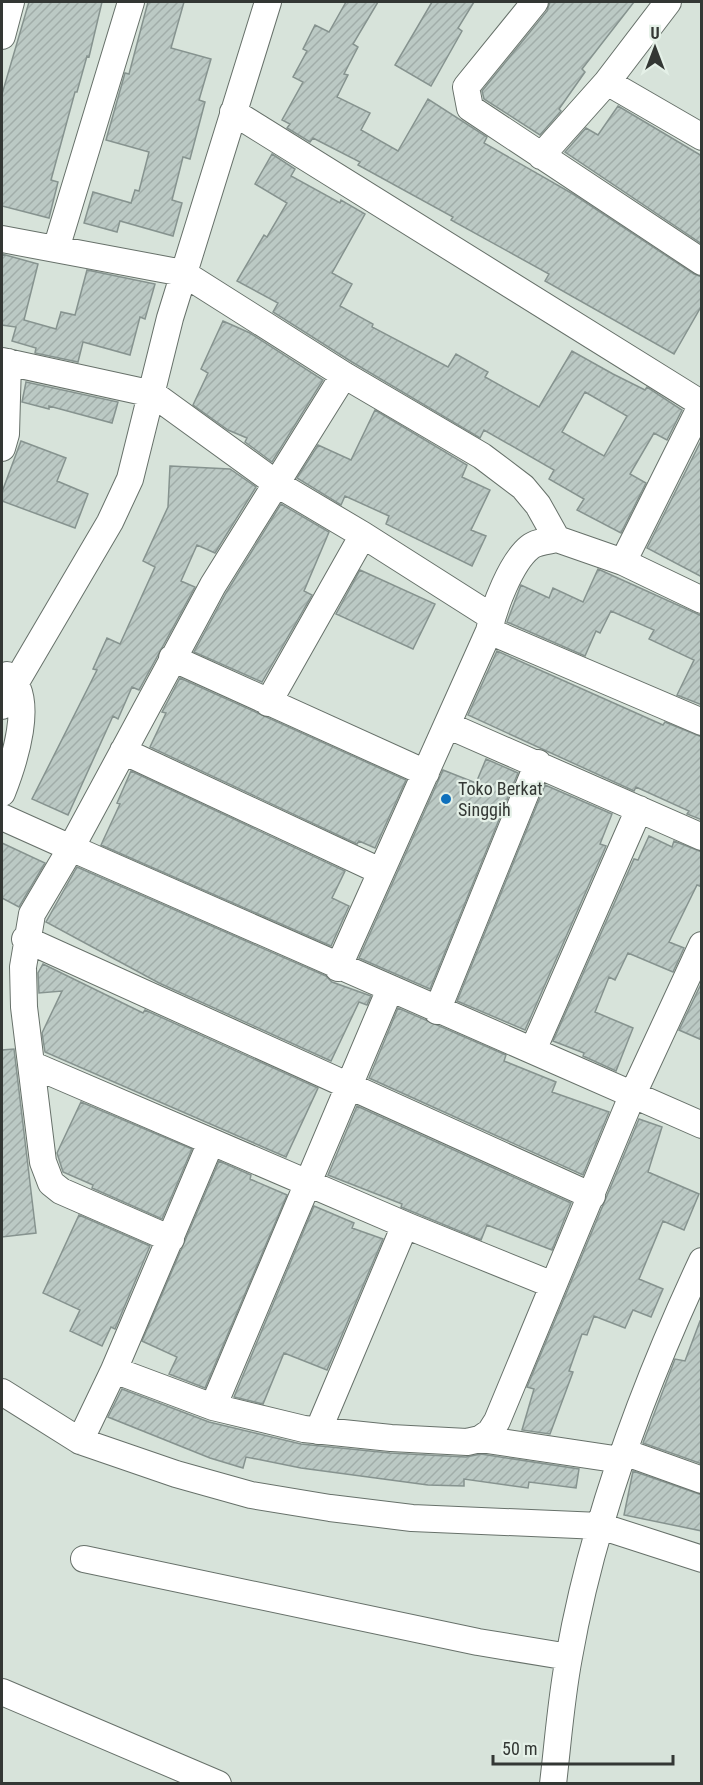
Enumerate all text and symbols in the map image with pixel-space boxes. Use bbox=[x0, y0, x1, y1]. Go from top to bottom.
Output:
north arrow bbox=[625, 18, 685, 78]
text: U bbox=[650, 24, 660, 43]
place label: Toko Berkat Singgih bbox=[458, 778, 543, 820]
marker: Toko Berkat Singgih bbox=[439, 792, 453, 806]
scale bar bbox=[493, 1728, 673, 1766]
text: 50 m bbox=[502, 1738, 537, 1759]

